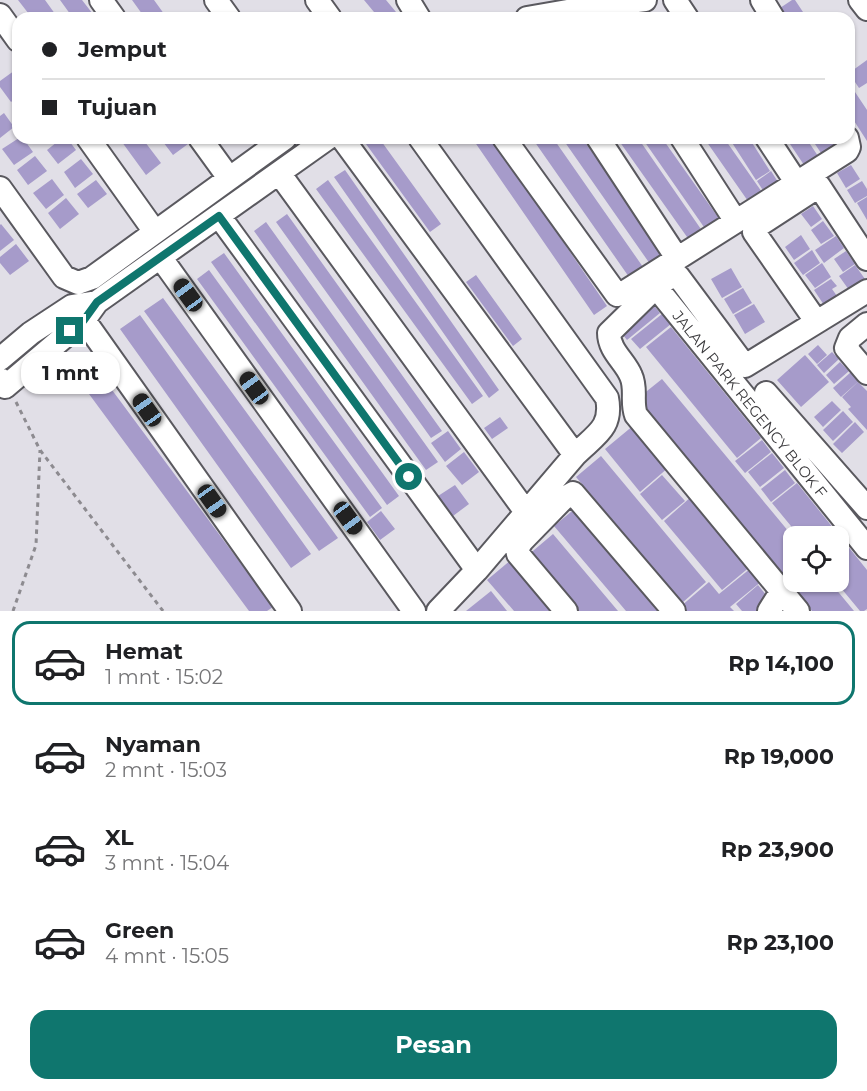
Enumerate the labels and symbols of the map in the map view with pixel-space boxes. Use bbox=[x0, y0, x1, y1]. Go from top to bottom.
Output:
car bbox=[170, 275, 206, 315]
street label: JALAN PARK REGENCY BLOK F bbox=[668, 306, 831, 501]
route end bbox=[56, 317, 83, 344]
callout: 1 mnt bbox=[20, 352, 119, 394]
car bbox=[236, 368, 272, 408]
car bbox=[129, 390, 165, 430]
route start bbox=[395, 463, 422, 490]
car bbox=[194, 481, 230, 521]
car bbox=[330, 498, 366, 538]

